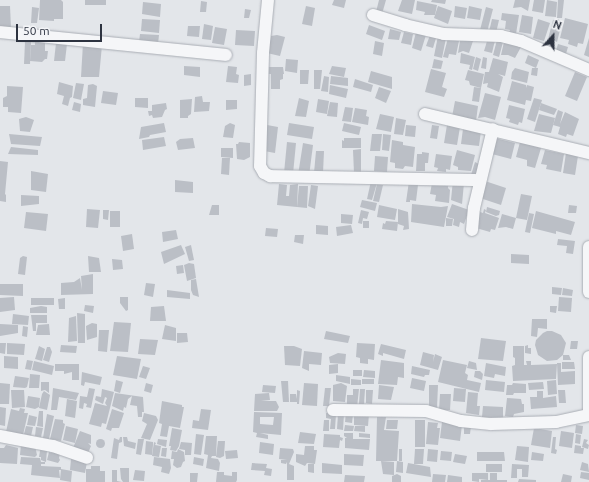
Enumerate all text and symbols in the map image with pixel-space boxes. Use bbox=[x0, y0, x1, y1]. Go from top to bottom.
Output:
scale bar bbox=[18, 16, 104, 42]
north arrow bbox=[533, 16, 573, 56]
text: N bbox=[551, 18, 563, 32]
text: 50 m bbox=[23, 24, 50, 37]

